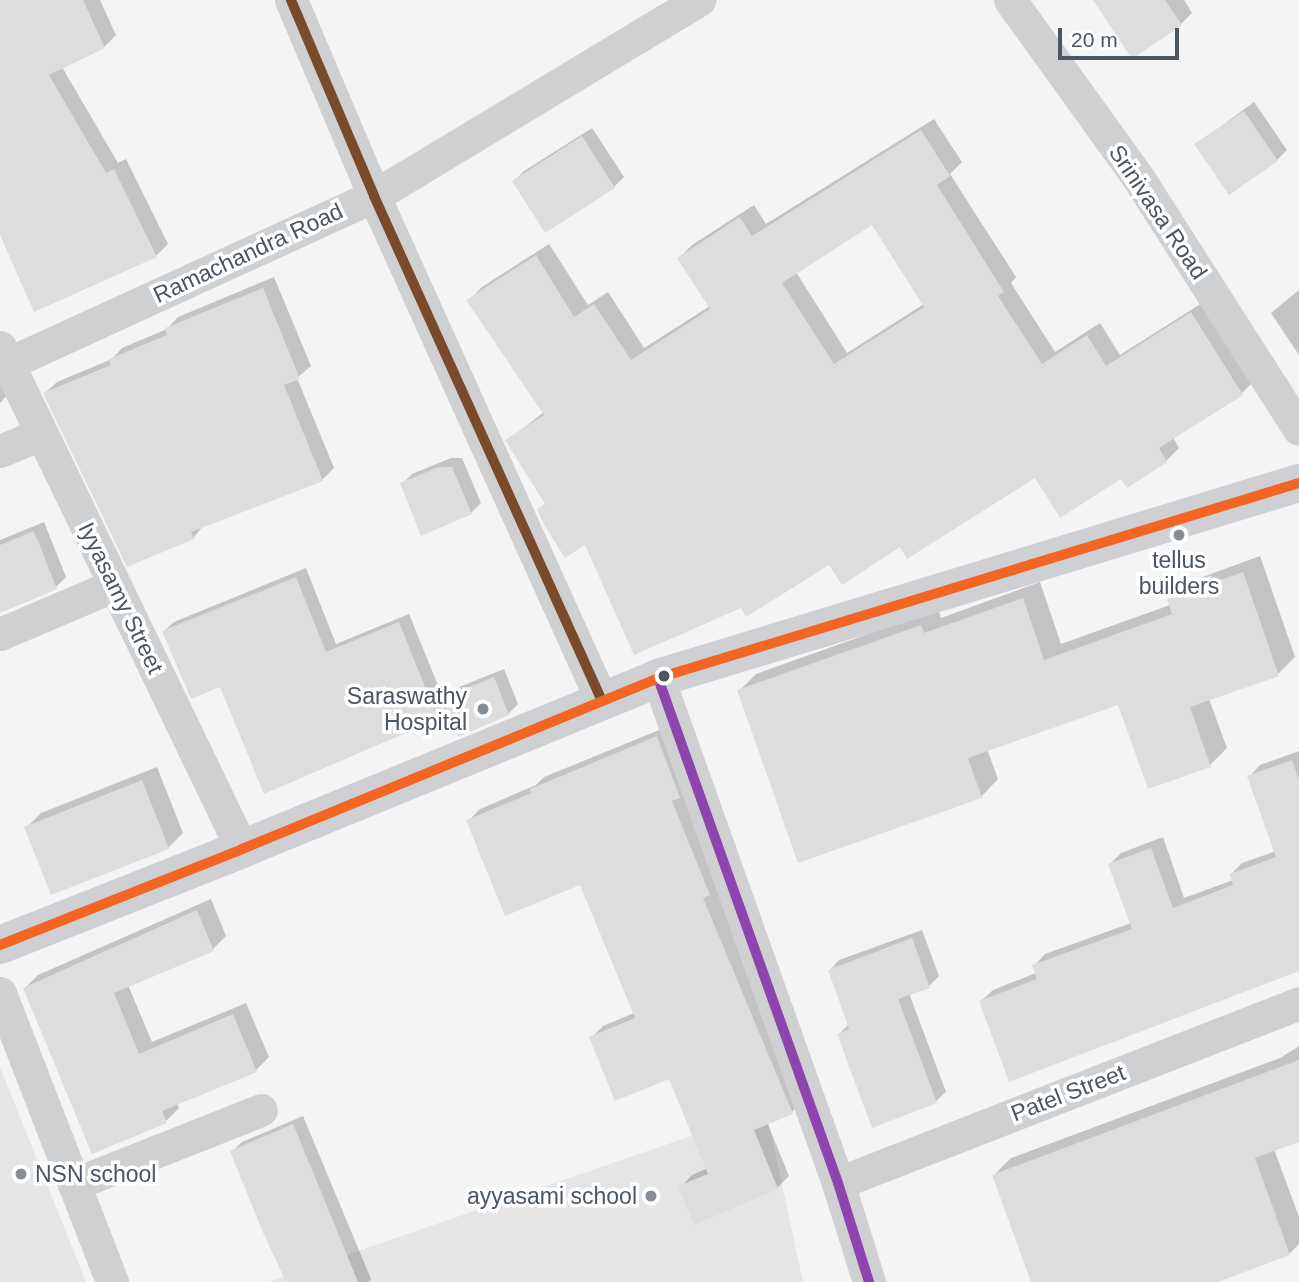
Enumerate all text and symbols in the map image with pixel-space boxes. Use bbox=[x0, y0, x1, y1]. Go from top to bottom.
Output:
scale bar bbox=[1061, 14, 1182, 58]
text: 20 m bbox=[1071, 28, 1118, 51]
street label: Srinivasa Road bbox=[1103, 140, 1213, 284]
street label: Ramachandra Road bbox=[149, 197, 347, 309]
street label: Iyyasamy Street bbox=[72, 518, 170, 678]
marker: tellus builders bbox=[1171, 527, 1187, 543]
place label: tellus builders bbox=[1139, 546, 1219, 600]
unlabelled marker bbox=[657, 669, 671, 683]
place label: Saraswathy Hospital bbox=[347, 682, 467, 736]
marker: Saraswathy Hospital bbox=[473, 699, 493, 719]
street label: Patel Street bbox=[1007, 1059, 1129, 1127]
place label: NSN school bbox=[35, 1160, 156, 1188]
marker: NSN school bbox=[13, 1166, 29, 1182]
place label: ayyasami school bbox=[467, 1182, 637, 1210]
marker: ayyasami school bbox=[643, 1188, 659, 1204]

